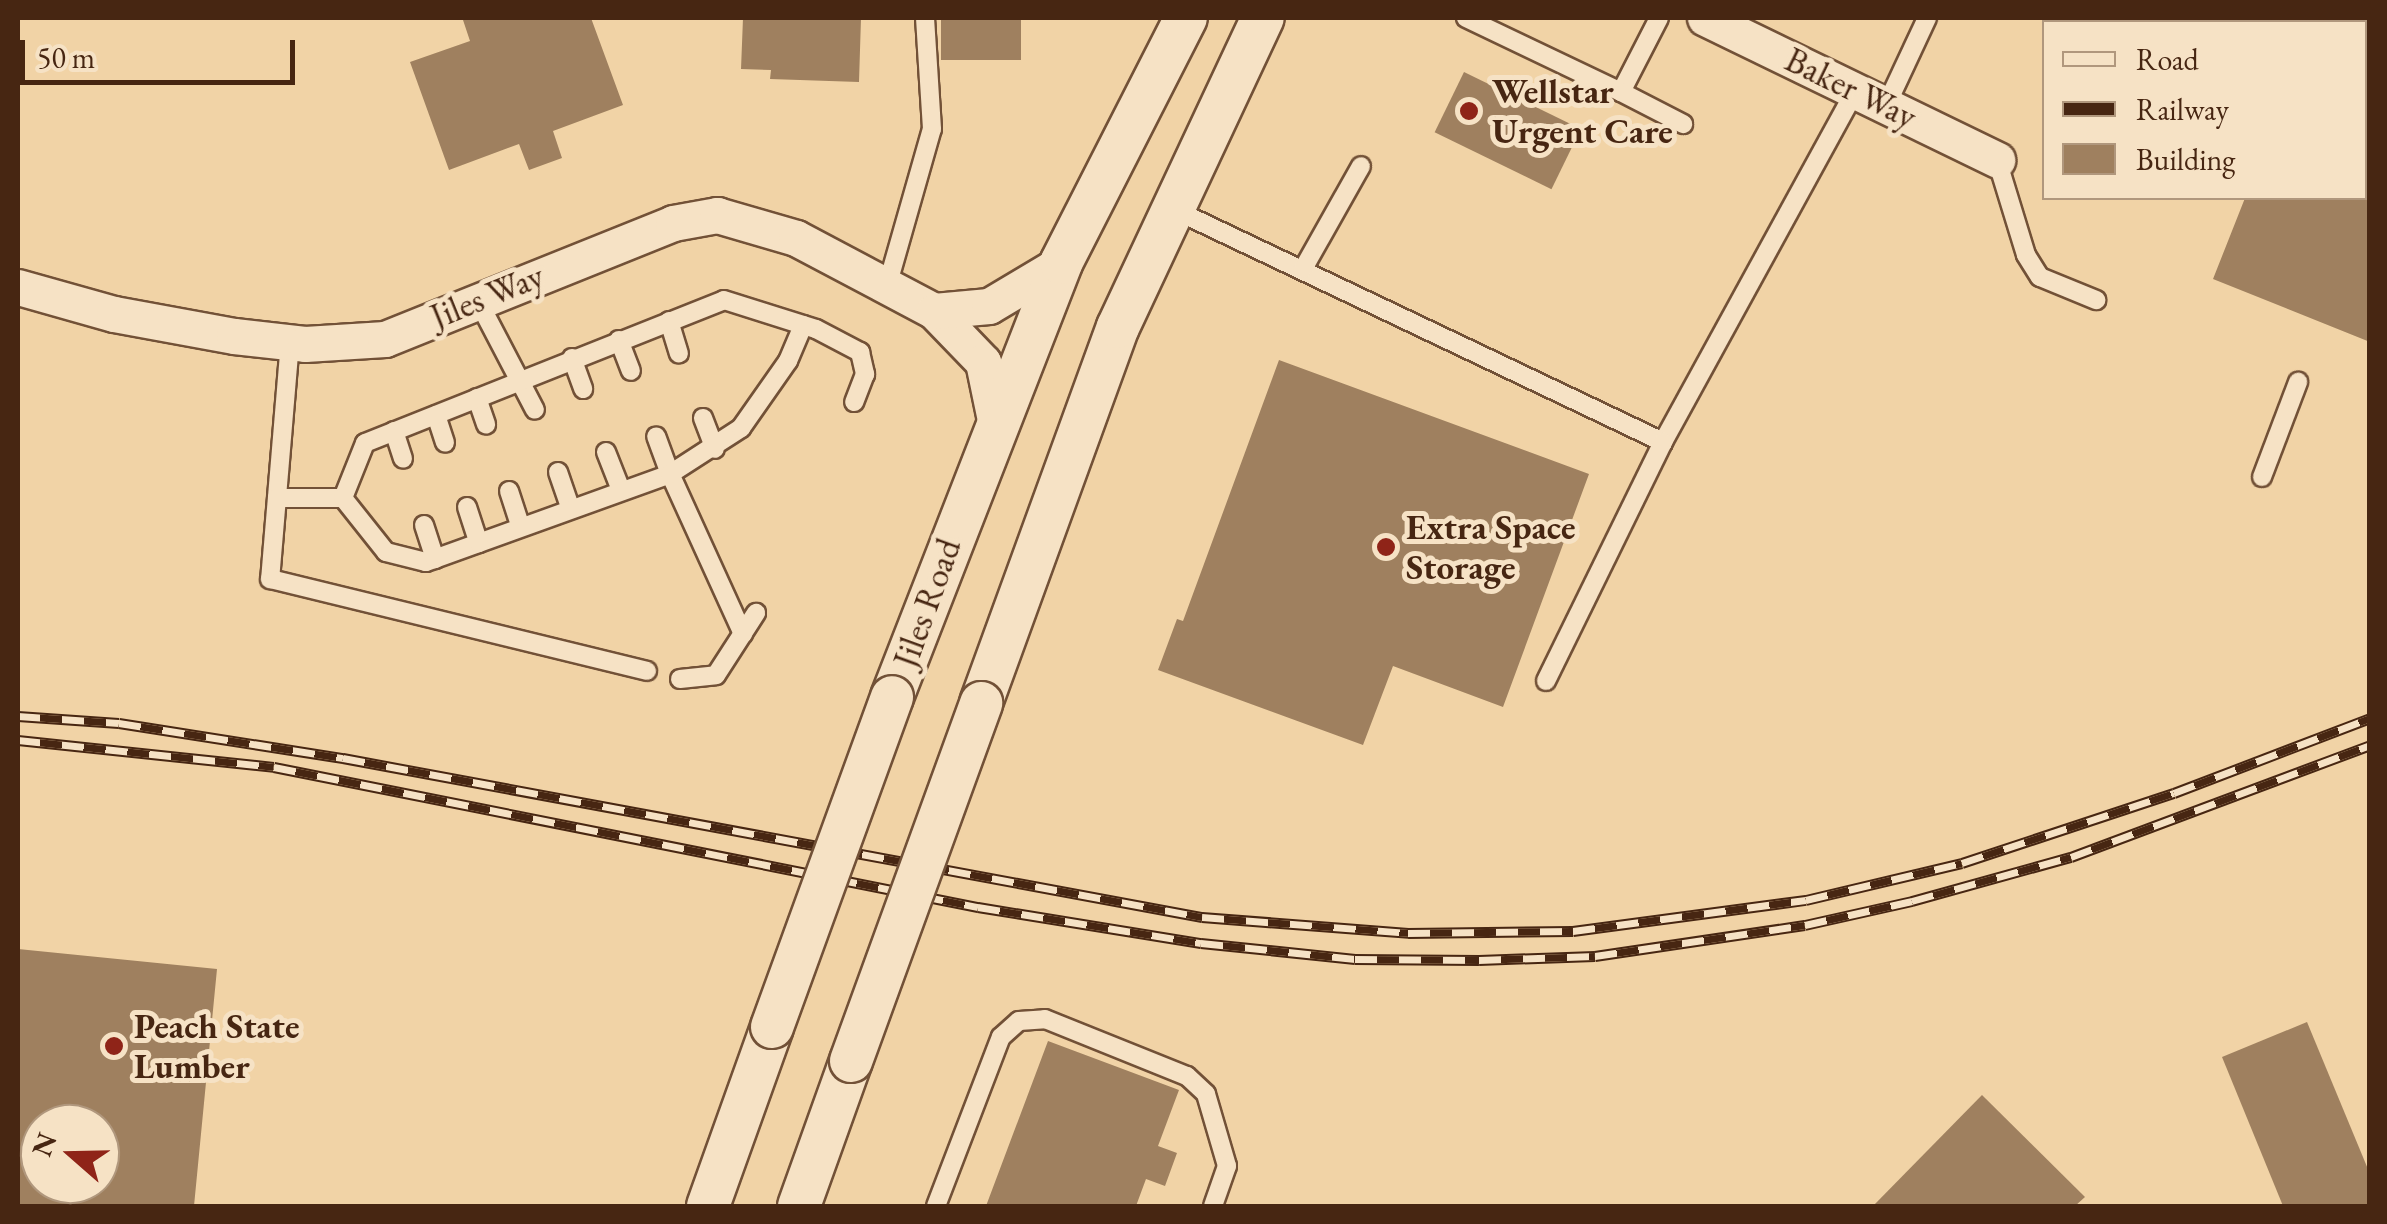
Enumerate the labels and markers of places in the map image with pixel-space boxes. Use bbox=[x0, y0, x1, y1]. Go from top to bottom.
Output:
place label: Wellstar Urgent Care bbox=[1492, 70, 1673, 152]
marker: Wellstar Urgent Care bbox=[1456, 98, 1482, 124]
place label: Extra Space Storage bbox=[1406, 506, 1576, 588]
marker: Extra Space Storage bbox=[1375, 536, 1397, 558]
place label: Peach State Lumber bbox=[134, 1005, 300, 1087]
marker: Peach State Lumber bbox=[103, 1035, 125, 1057]

